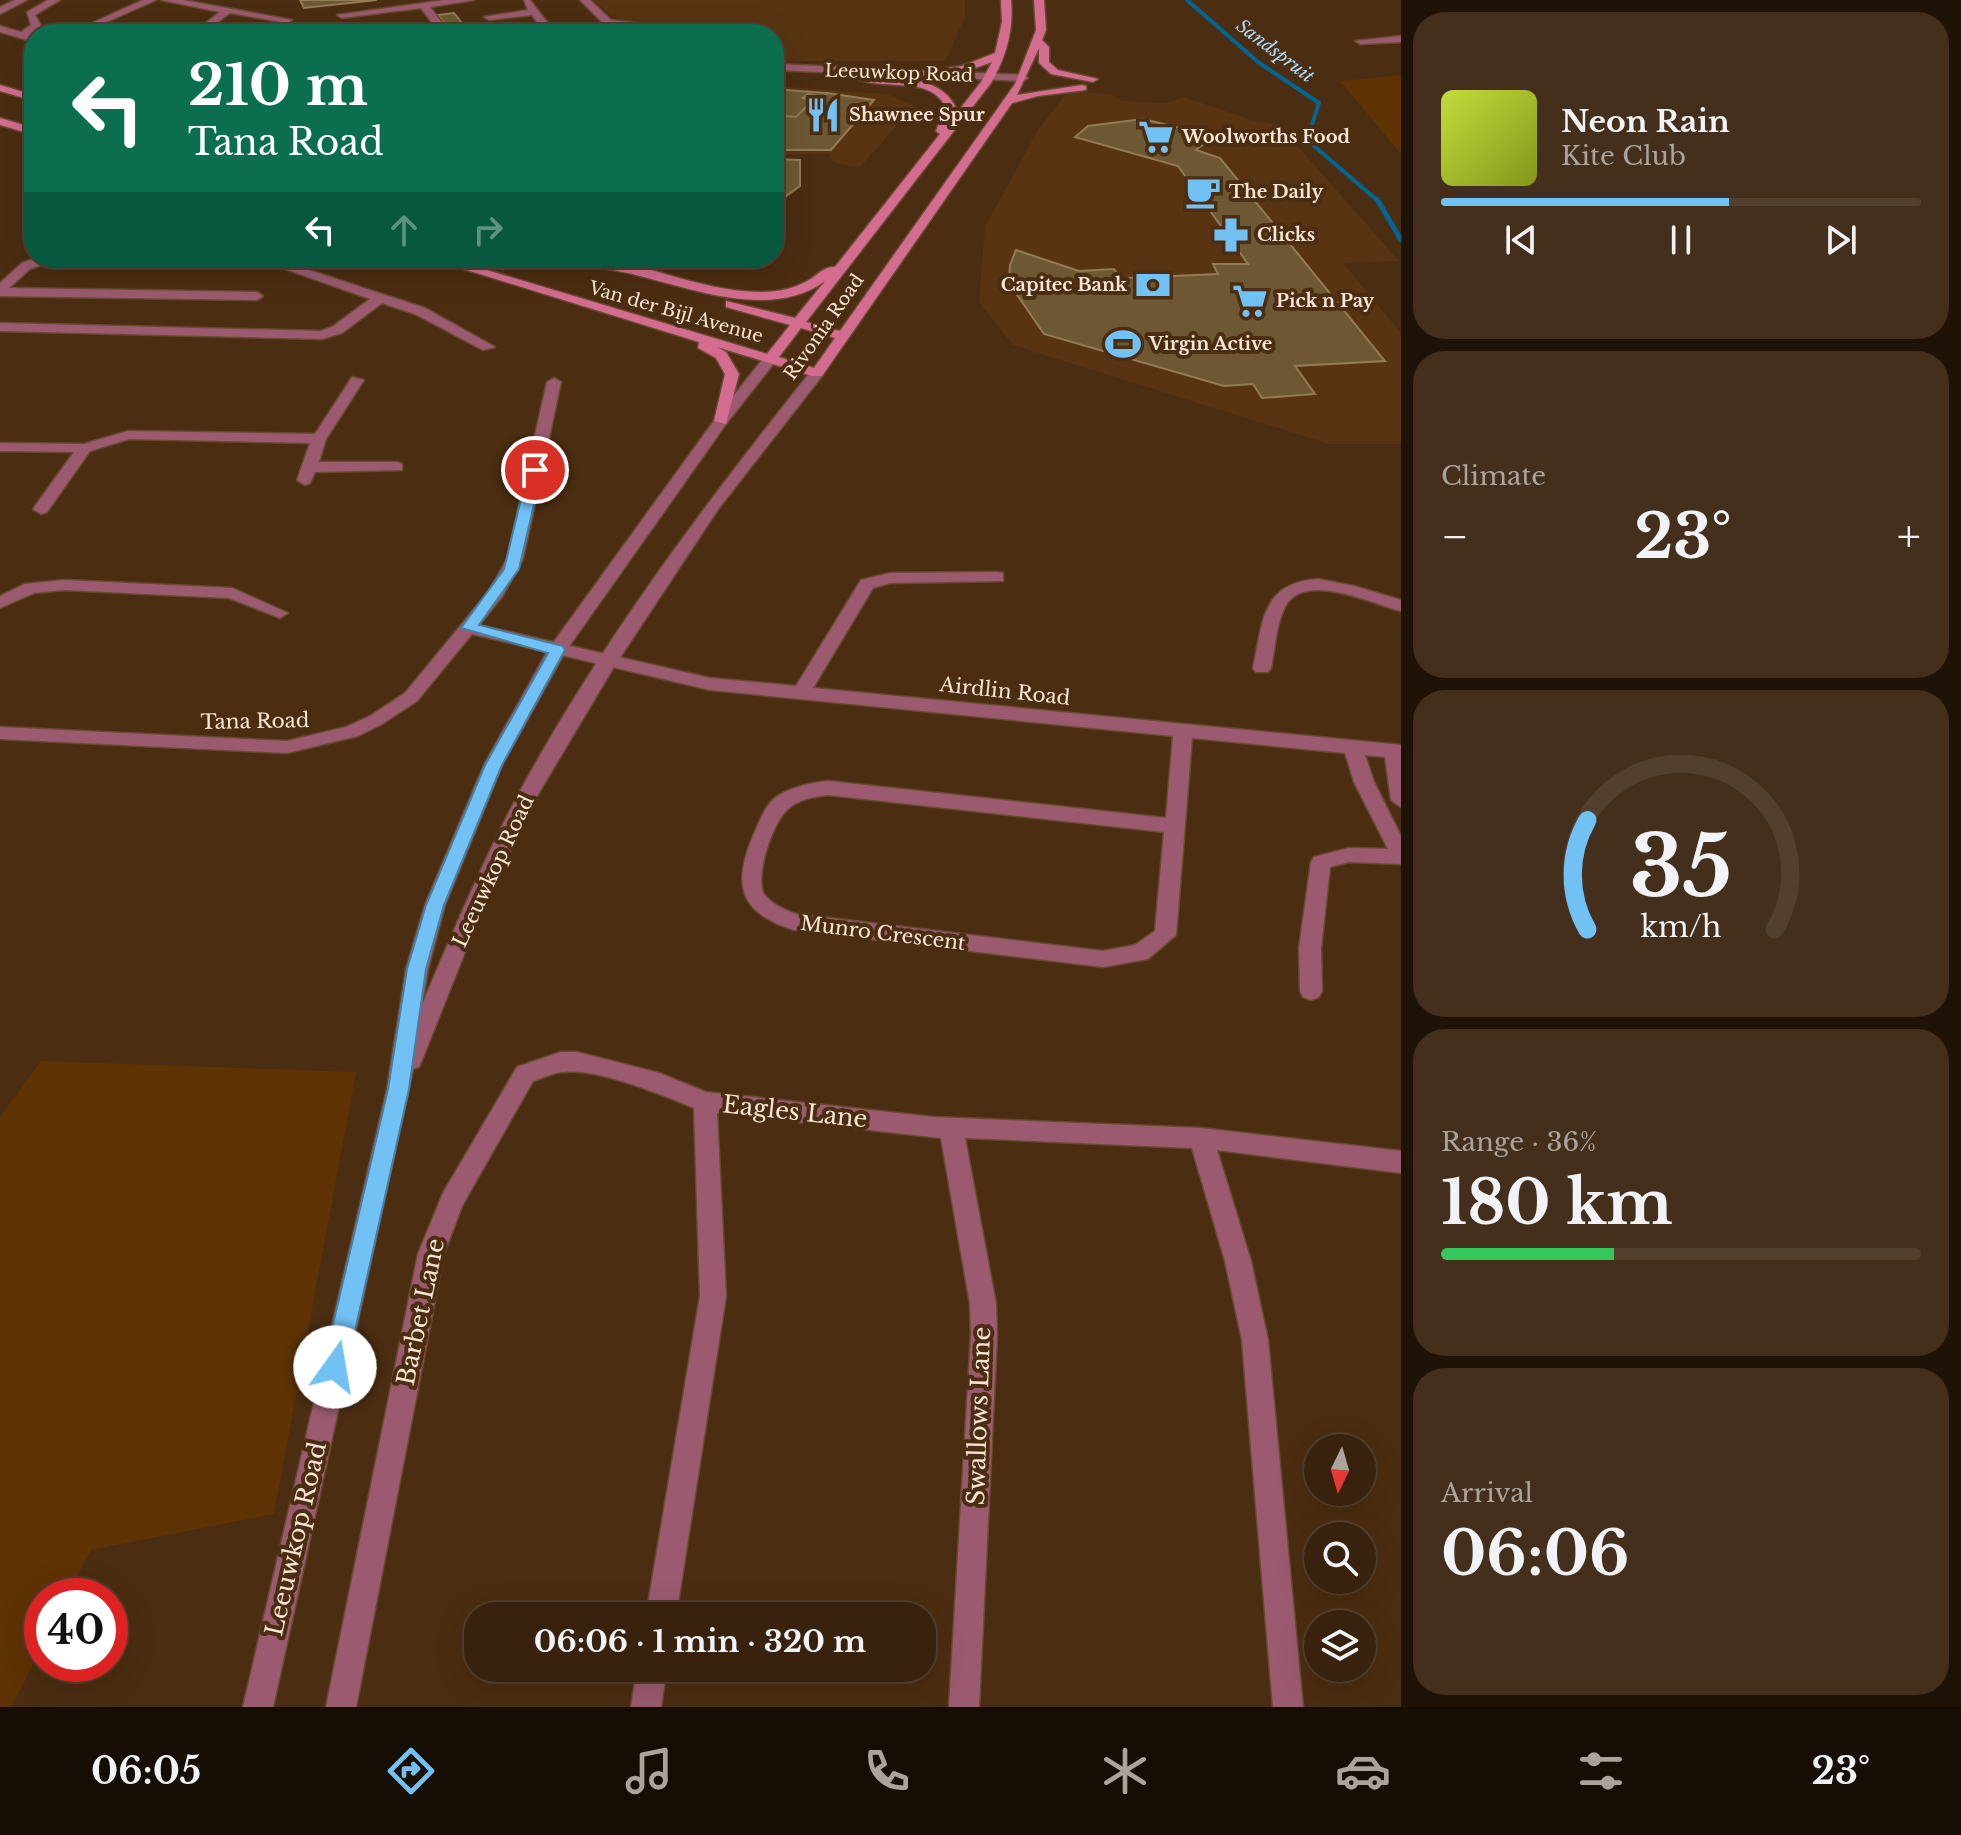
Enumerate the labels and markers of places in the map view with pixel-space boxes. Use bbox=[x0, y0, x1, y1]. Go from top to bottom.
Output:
restaurant icon: Shawnee Spur bbox=[804, 96, 842, 134]
place label: Shawnee Spur bbox=[849, 104, 985, 126]
supermarket icon: Woolworths Food bbox=[1137, 118, 1175, 156]
place label: Woolworths Food bbox=[1181, 126, 1351, 148]
cafe icon: The Daily bbox=[1184, 173, 1222, 211]
place label: The Daily bbox=[1229, 181, 1323, 203]
pharmacy icon: Clicks bbox=[1212, 216, 1250, 254]
place label: Clicks bbox=[1257, 224, 1315, 246]
bank icon: Capitec Bank bbox=[1134, 266, 1172, 304]
place label: Capitec Bank bbox=[1001, 274, 1128, 296]
supermarket icon: Pick n Pay bbox=[1231, 282, 1269, 320]
place label: Pick n Pay bbox=[1276, 290, 1375, 312]
sports icon: Virgin Active bbox=[1104, 325, 1142, 363]
place label: Virgin Active bbox=[1148, 333, 1272, 355]
pin bbox=[501, 436, 569, 504]

